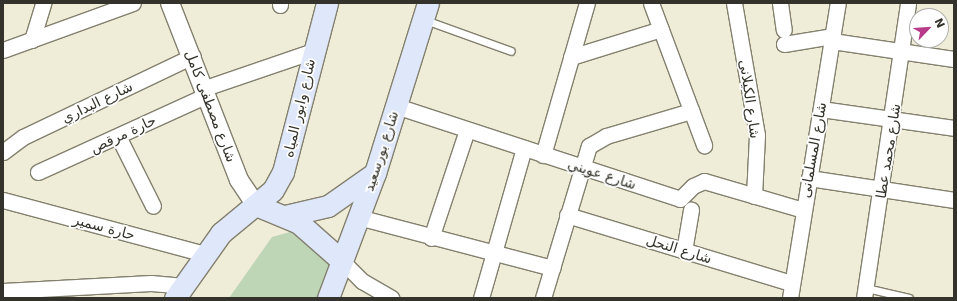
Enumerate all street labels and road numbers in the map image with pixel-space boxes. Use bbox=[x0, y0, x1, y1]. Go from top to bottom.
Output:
street label: شارع مصطفى كامل bbox=[182, 47, 240, 165]
street label: شارع وابور المياه bbox=[279, 57, 319, 159]
street label: شارع الكيلانى bbox=[736, 58, 764, 140]
street label: شارع البداري bbox=[59, 78, 135, 126]
street label: شارع المسلمانى bbox=[796, 101, 830, 199]
street label: شارع محمد عطا bbox=[872, 102, 904, 200]
street label: شارع بورسعيد bbox=[360, 109, 402, 193]
street label: حارة مرقص bbox=[87, 111, 159, 157]
street label: شارع عويني bbox=[566, 155, 638, 193]
street label: حارة سمير bbox=[71, 211, 137, 243]
street label: شارع النحل bbox=[644, 231, 714, 267]

